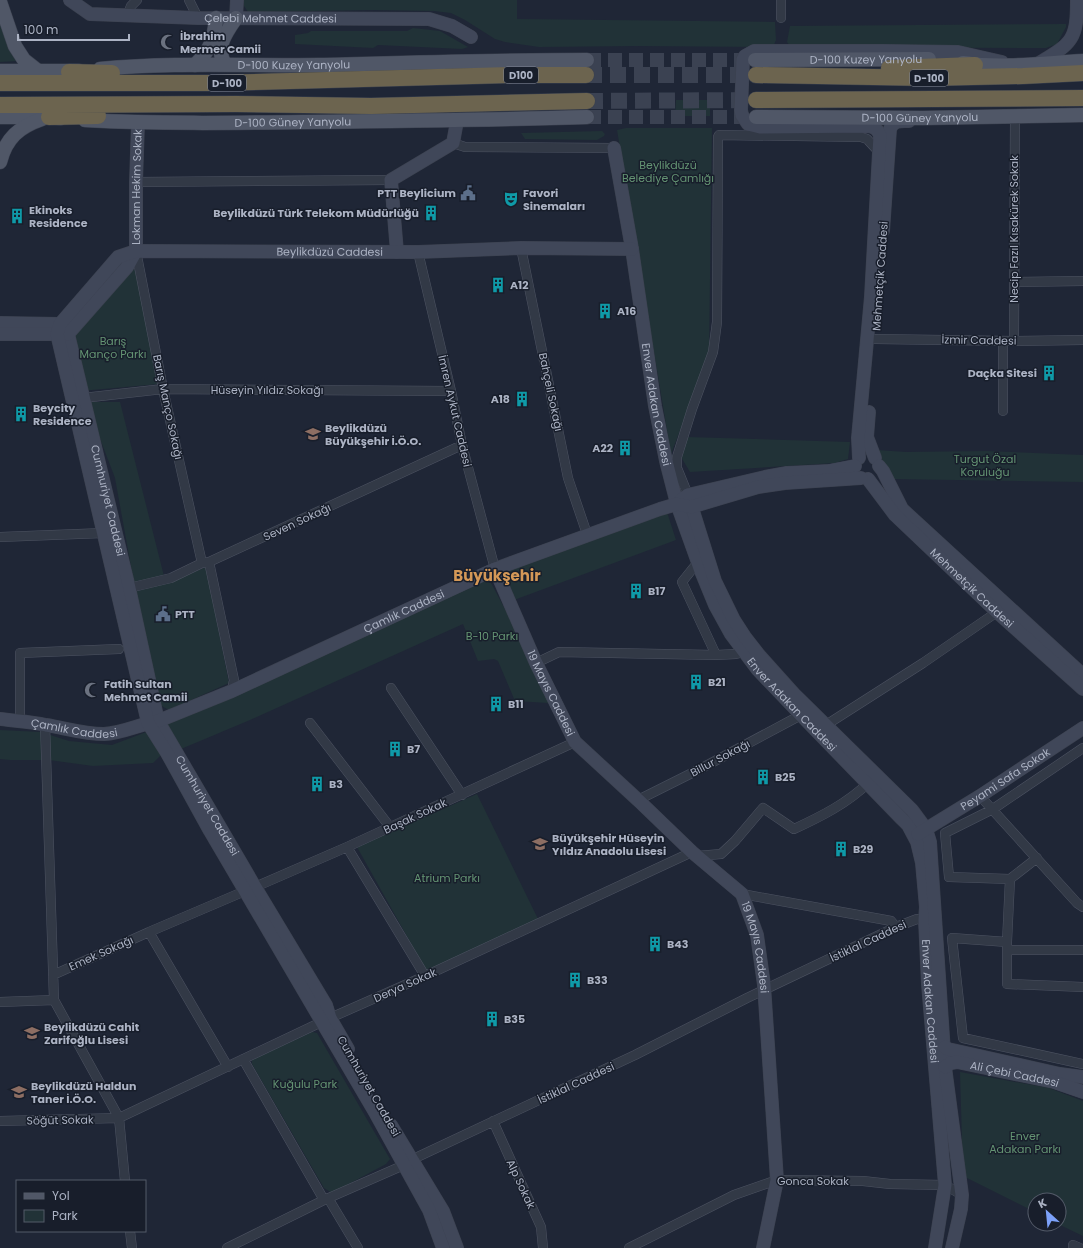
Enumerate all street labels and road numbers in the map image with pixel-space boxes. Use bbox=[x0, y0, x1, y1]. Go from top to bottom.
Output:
street label: Çelebi Mehmet Caddesi bbox=[204, 10, 337, 27]
street label: D-100 Kuzey Yanyolu bbox=[810, 51, 922, 68]
street label: D-100 Kuzey Yanyolu bbox=[237, 56, 350, 73]
road number: D100 bbox=[504, 67, 538, 83]
road number: D-100 bbox=[910, 70, 948, 86]
road number: D-100 bbox=[208, 75, 246, 91]
street label: D-100 Güney Yanyolu bbox=[862, 109, 978, 126]
street label: D-100 Güney Yanyolu bbox=[234, 113, 351, 131]
street label: Lokman Hekim Sokak bbox=[128, 129, 146, 245]
street label: Necip Fazıl Kısakürek Sokak bbox=[1006, 155, 1022, 303]
street label: Mehmetçik Caddesi bbox=[868, 221, 892, 331]
street label: Beylikdüzü Caddesi bbox=[276, 243, 383, 260]
street label: İzmir Caddesi bbox=[941, 331, 1017, 349]
street label: Enver Adakan Caddesi bbox=[638, 342, 675, 468]
street label: Bahçeli Sokağı bbox=[535, 351, 567, 433]
street label: Barış Manço Sokağı bbox=[149, 353, 187, 461]
street label: İmren Aykut Caddesi bbox=[434, 354, 476, 469]
street label: Hüseyin Yıldız Sokağı bbox=[211, 382, 323, 398]
street label: Cumhuriyet Caddesi bbox=[87, 443, 129, 558]
street label: Seven Sokağı bbox=[261, 499, 333, 545]
street label: Mehmetçik Caddesi bbox=[927, 544, 1018, 632]
street label: Çamlık Caddesi bbox=[361, 586, 447, 637]
street label: 19 Mayıs Caddesi bbox=[523, 647, 579, 739]
street label: Enver Adakan Caddesi bbox=[743, 654, 840, 755]
street label: Çamlık Caddesi bbox=[30, 715, 119, 742]
street label: Billur Sokağı bbox=[687, 736, 753, 780]
street label: Peyami Safa Sokak bbox=[957, 744, 1053, 814]
street label: Cumhuriyet Caddesi bbox=[172, 752, 243, 859]
street label: Başak Sokak bbox=[381, 794, 450, 838]
street label: 19 Mayıs Caddesi bbox=[737, 899, 773, 994]
street label: İstiklal Caddesi bbox=[827, 916, 909, 966]
street label: Emek Sokağı bbox=[66, 932, 136, 974]
street label: Enver Adakan Caddesi bbox=[918, 939, 943, 1064]
street label: Derya Sokak bbox=[371, 964, 439, 1006]
street label: Cumhuriyet Caddesi bbox=[334, 1033, 405, 1140]
street label: Ali Çebi Caddesi bbox=[969, 1057, 1061, 1091]
street label: İstiklal Caddesi bbox=[535, 1058, 617, 1108]
street label: Söğüt Sokak bbox=[26, 1111, 94, 1129]
street label: Alp Sokak bbox=[503, 1157, 540, 1212]
street label: Gonca Sokak bbox=[777, 1173, 849, 1189]

